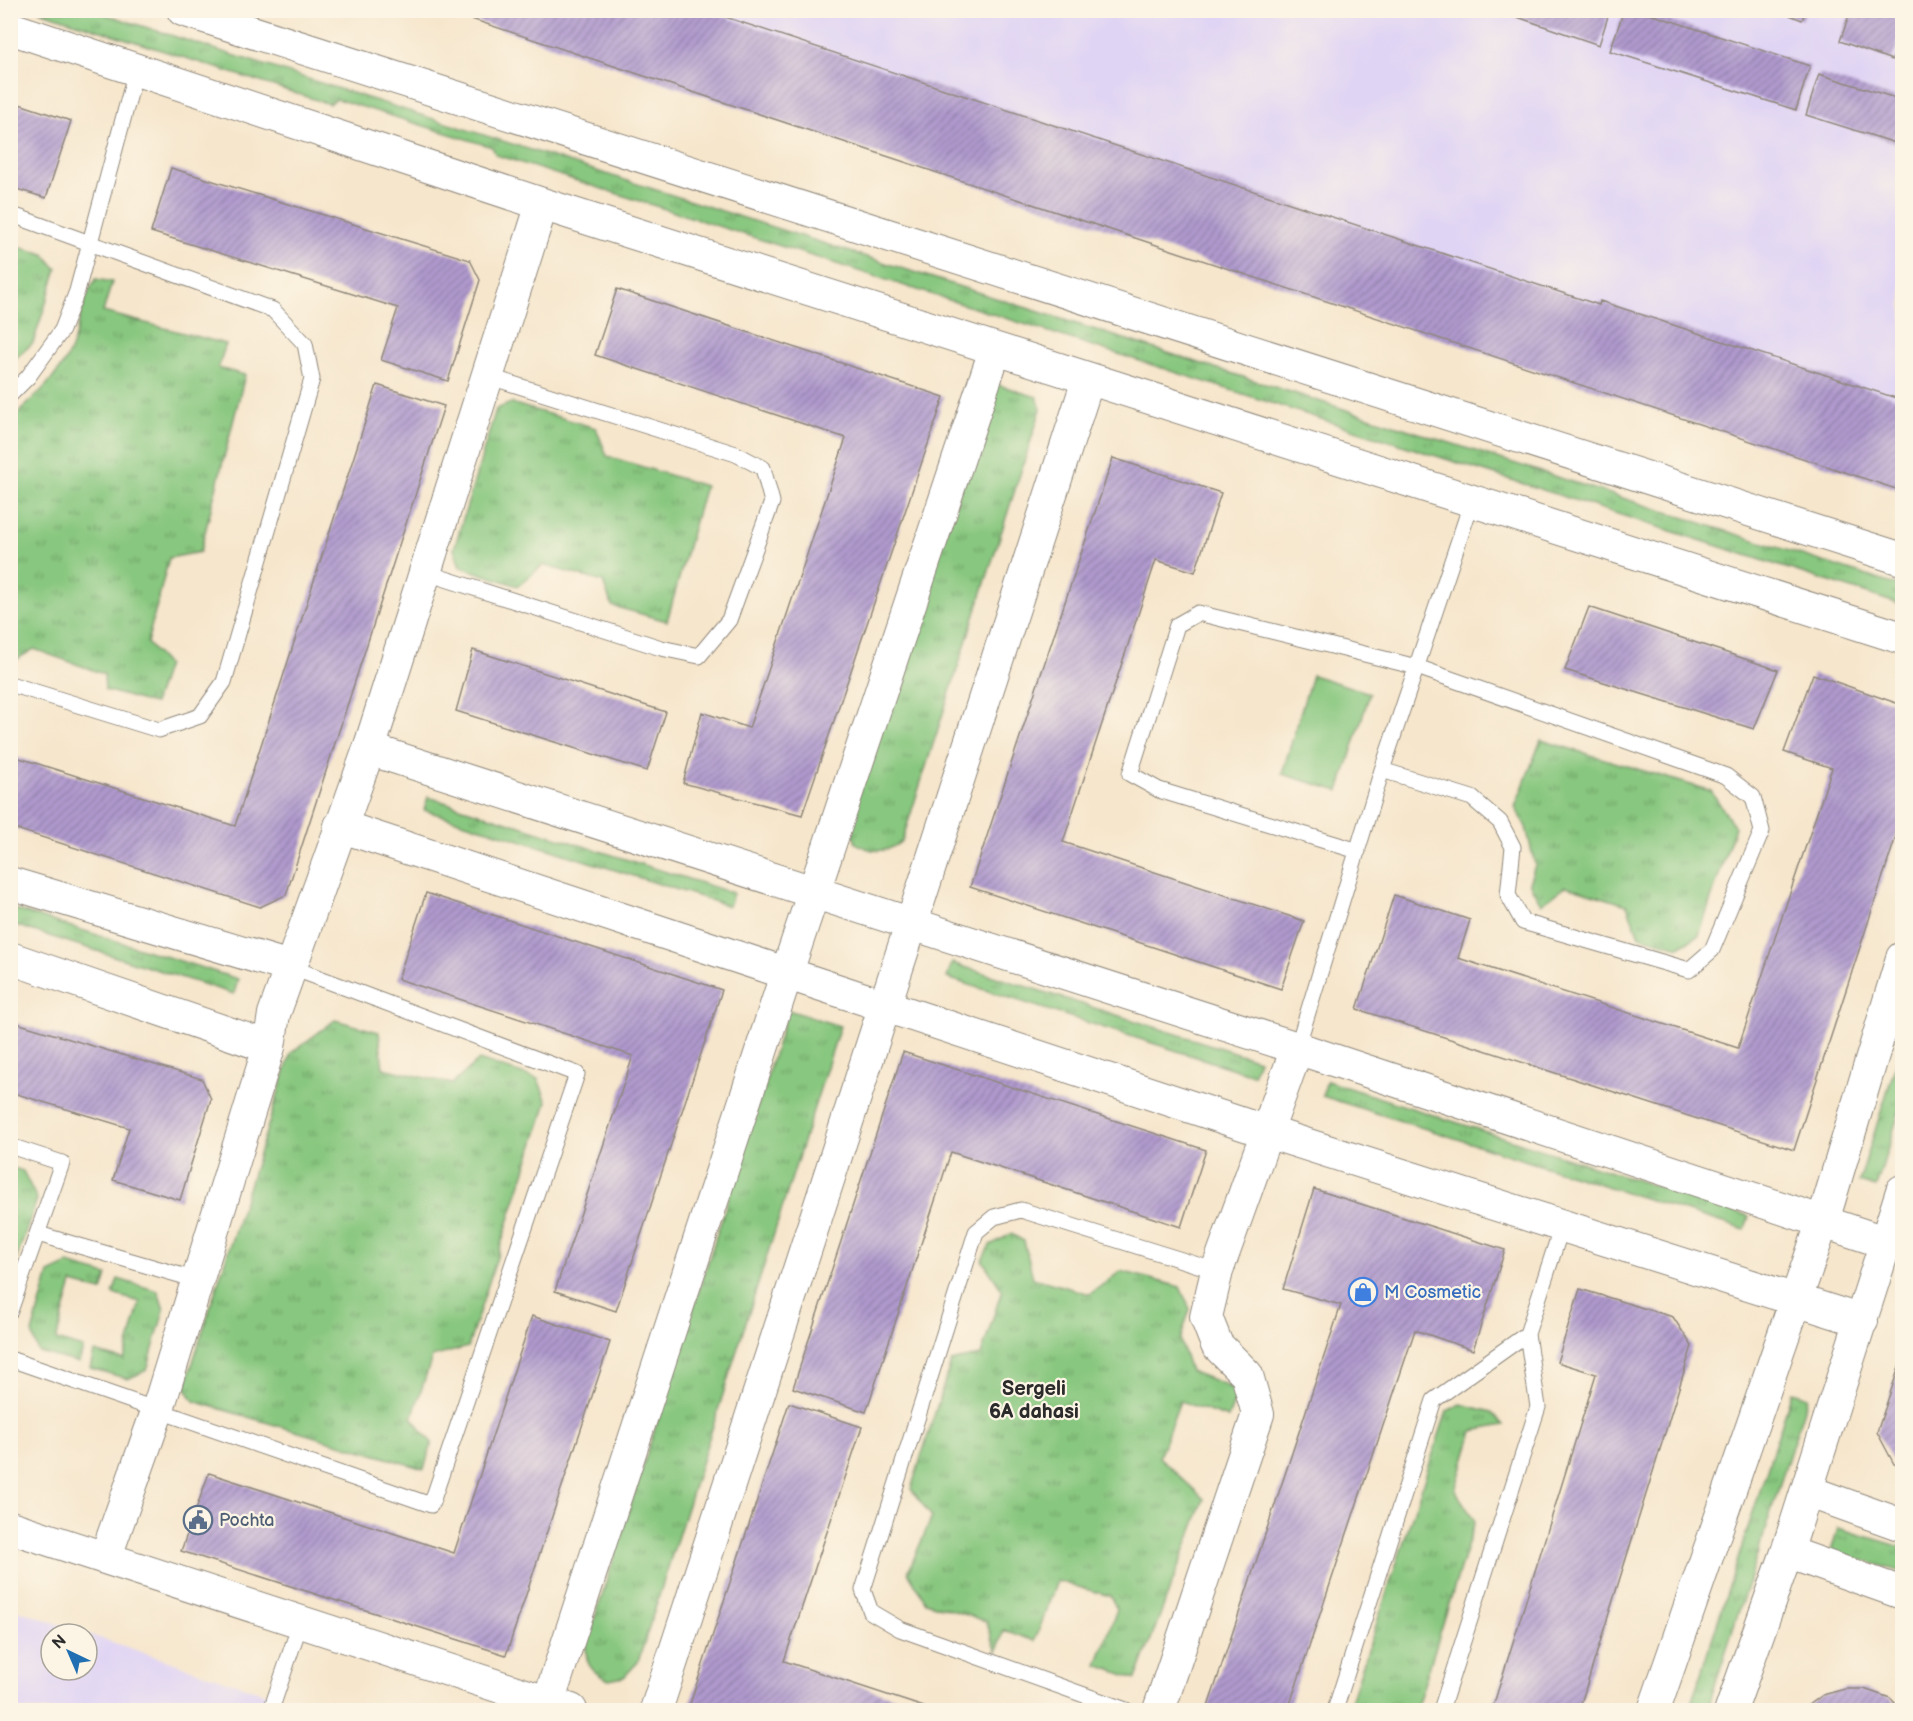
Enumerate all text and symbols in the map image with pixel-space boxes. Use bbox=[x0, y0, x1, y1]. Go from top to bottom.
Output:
shop icon: M Cosmetic bbox=[1347, 1276, 1379, 1308]
place label: M Cosmetic bbox=[1384, 1282, 1481, 1303]
district label: Sergeli 6A dahasi bbox=[989, 1377, 1079, 1424]
public building icon: Pochta bbox=[182, 1504, 214, 1536]
place label: Pochta bbox=[219, 1510, 275, 1531]
north arrow bbox=[39, 1622, 99, 1682]
text: N bbox=[49, 1631, 71, 1653]

